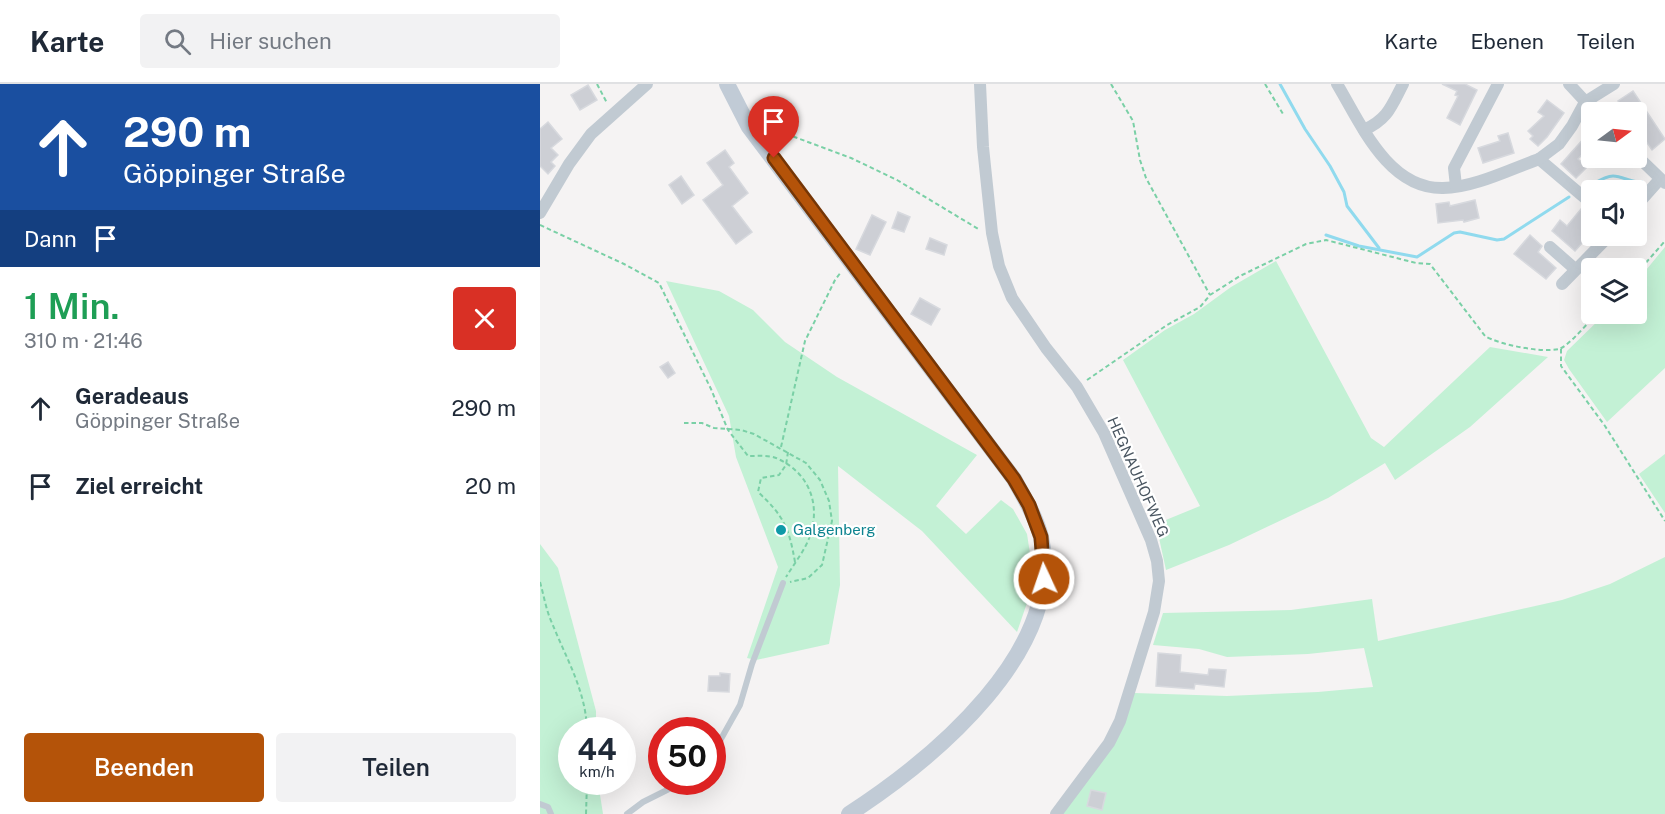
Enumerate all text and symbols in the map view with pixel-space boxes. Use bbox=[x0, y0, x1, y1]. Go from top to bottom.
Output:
search box bbox=[140, 14, 560, 68]
text: Karte bbox=[30, 25, 104, 58]
icon: search bbox=[161, 25, 194, 58]
text: Hier suchen bbox=[209, 28, 332, 54]
text: Karte bbox=[1384, 29, 1438, 54]
text: Ebenen bbox=[1471, 29, 1544, 54]
text: Teilen bbox=[1577, 29, 1635, 54]
pin bbox=[748, 96, 799, 158]
north arrow bbox=[1581, 102, 1647, 168]
map controls bbox=[1581, 102, 1647, 324]
icon: arrive bbox=[757, 105, 790, 138]
text: 290 m bbox=[123, 107, 251, 156]
icon: ahead bbox=[24, 108, 102, 186]
text: Göppinger Straße bbox=[123, 157, 346, 189]
button: sound bbox=[1581, 180, 1647, 246]
icon: arrive bbox=[89, 222, 122, 255]
text: Dann bbox=[24, 226, 77, 252]
button: layers bbox=[1581, 258, 1647, 324]
text: 1 Min. bbox=[24, 285, 120, 327]
button: close bbox=[453, 287, 516, 350]
text: 310 m · 21:46 bbox=[24, 329, 143, 353]
text: Geradeaus bbox=[75, 383, 189, 409]
icon: ahead bbox=[24, 392, 57, 425]
text: 290 m bbox=[451, 395, 516, 421]
text: Göppinger Straße bbox=[75, 409, 240, 433]
street label: HEGNAUHOFWEG bbox=[1104, 414, 1173, 540]
icon: arrive bbox=[24, 470, 57, 503]
text: Ziel erreicht bbox=[75, 473, 203, 499]
text: 20 m bbox=[465, 473, 516, 499]
place label: Galgenberg bbox=[793, 521, 876, 538]
marker: Galgenberg bbox=[774, 523, 788, 537]
position arrow bbox=[1012, 547, 1076, 611]
speed limit sign: 50 bbox=[648, 717, 726, 795]
text: 44 bbox=[577, 731, 617, 767]
button: Beenden bbox=[24, 733, 264, 802]
button: Teilen bbox=[276, 733, 516, 802]
text: km/h bbox=[579, 763, 615, 780]

